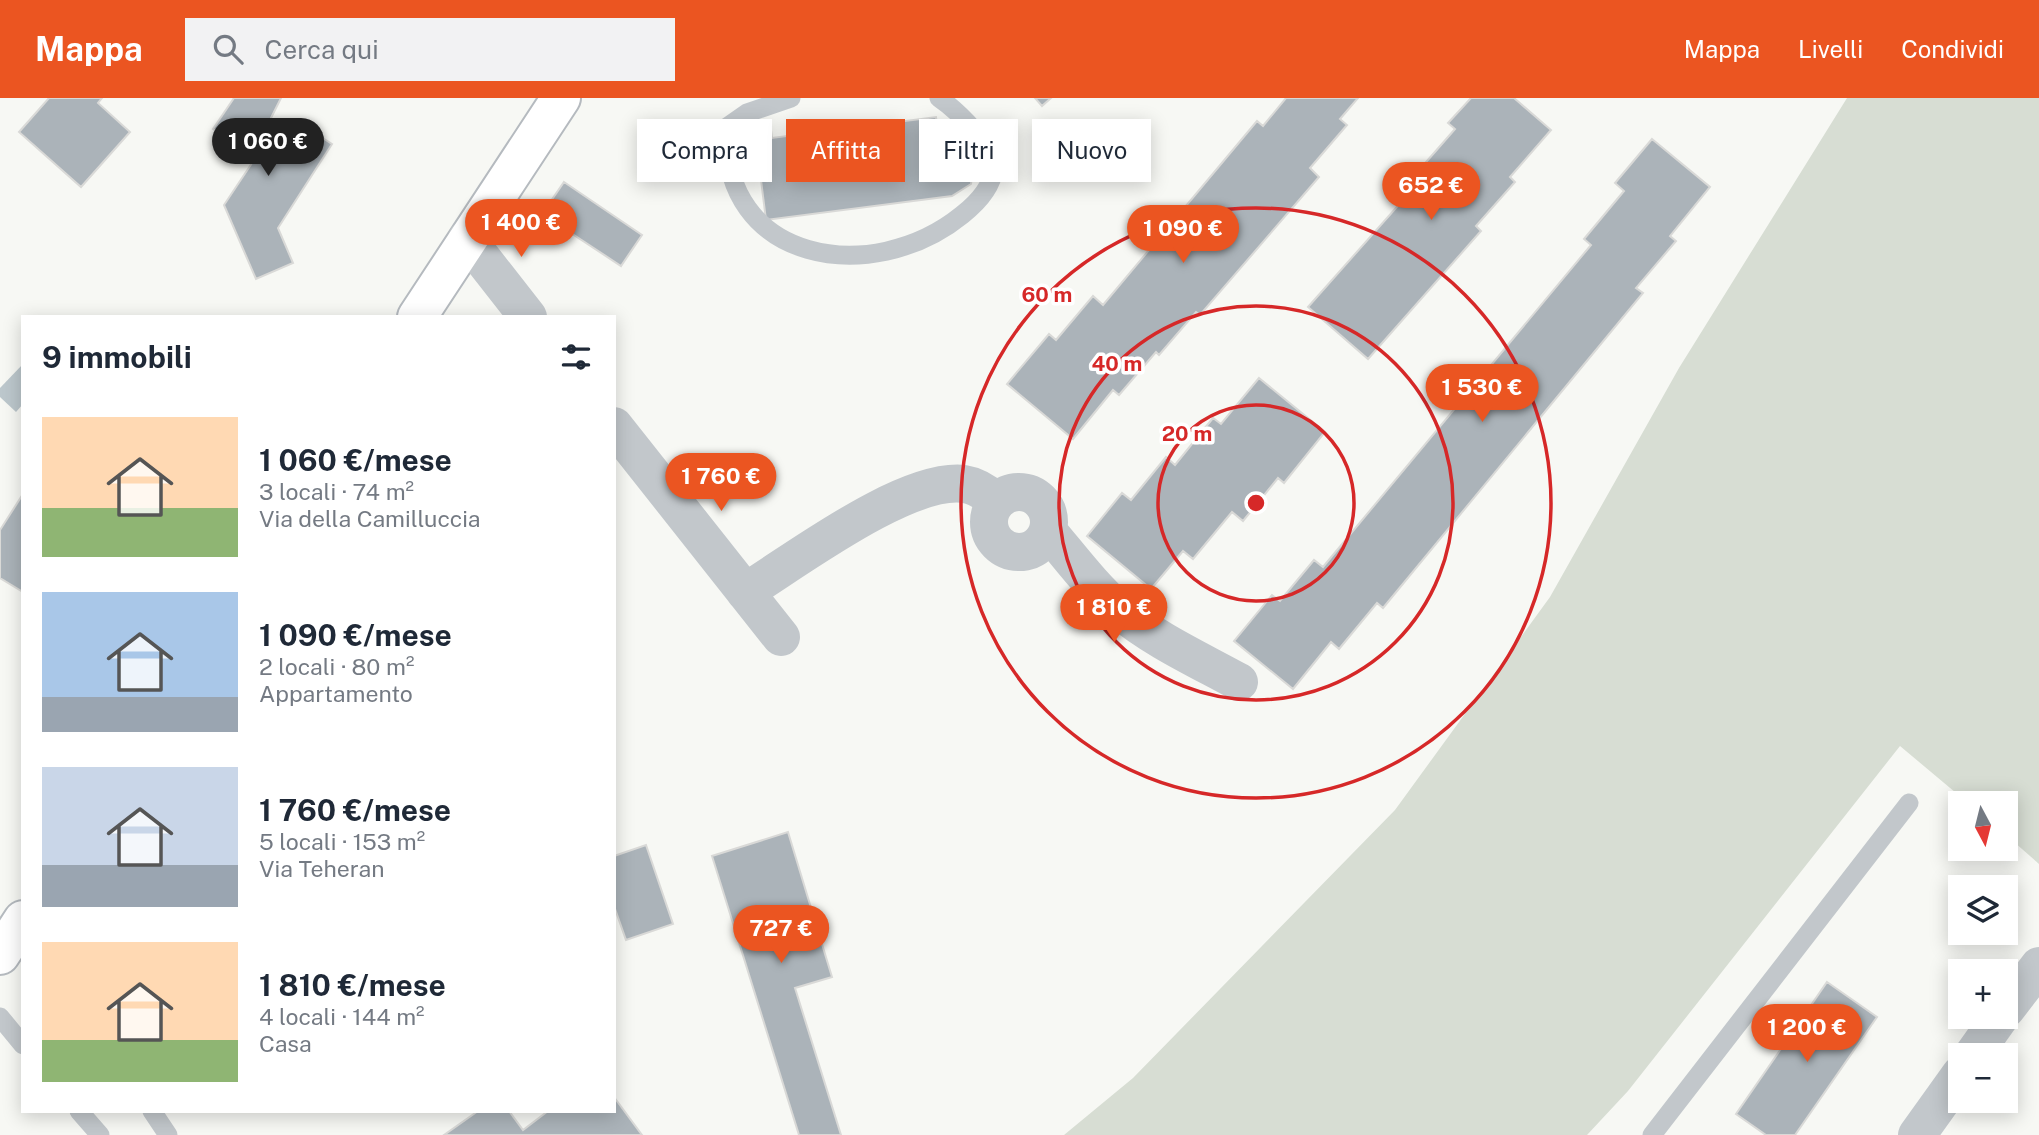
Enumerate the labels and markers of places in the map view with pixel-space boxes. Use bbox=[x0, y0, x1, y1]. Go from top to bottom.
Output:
pin: 1 060 € bbox=[203, 118, 333, 178]
pin: 652 € bbox=[1382, 162, 1480, 222]
pin: 1 400 € bbox=[456, 200, 586, 259]
pin: 1 090 € bbox=[1118, 206, 1248, 265]
pin: 1 530 € bbox=[1417, 364, 1547, 424]
pin: 1 760 € bbox=[656, 454, 786, 513]
centre of rings bbox=[1244, 491, 1268, 515]
pin: 1 810 € bbox=[1049, 584, 1179, 644]
pin: 727 € bbox=[732, 906, 830, 965]
pin: 1 200 € bbox=[1742, 1004, 1872, 1064]

